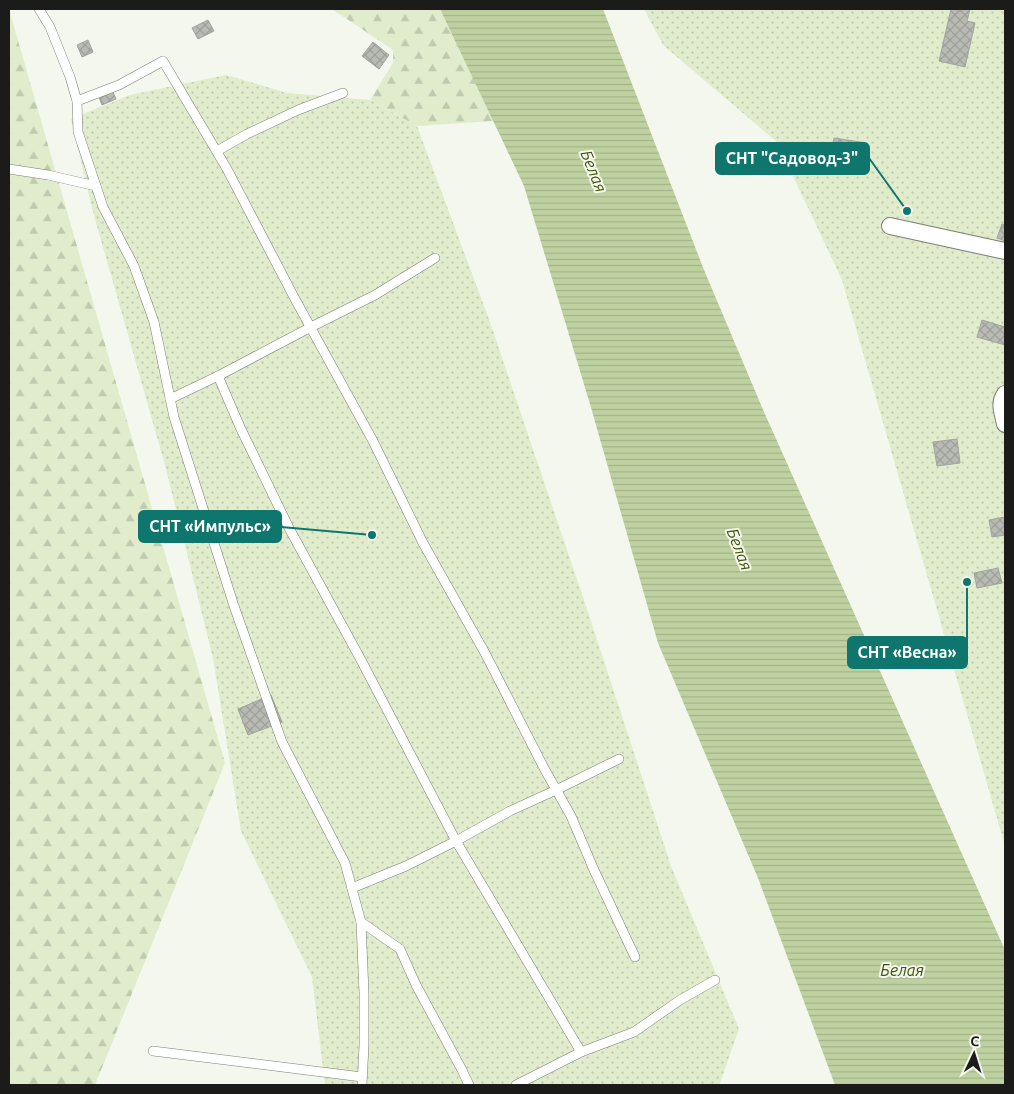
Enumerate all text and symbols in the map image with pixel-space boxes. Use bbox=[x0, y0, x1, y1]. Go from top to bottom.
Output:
callout: СНТ "Садовод-3" bbox=[716, 143, 869, 174]
water label: Белая bbox=[578, 148, 610, 194]
text: СНТ "Садовод-3" bbox=[726, 149, 858, 167]
callout: СНТ «Импульс» bbox=[139, 511, 281, 542]
text: СНТ «Импульс» bbox=[149, 517, 271, 535]
water label: Белая bbox=[724, 526, 756, 572]
callout: СНТ «Весна» bbox=[848, 637, 967, 668]
text: СНТ «Весна» bbox=[857, 643, 957, 661]
water label: Белая bbox=[880, 961, 924, 979]
north arrow bbox=[949, 1029, 999, 1079]
text: С bbox=[970, 1033, 980, 1049]

